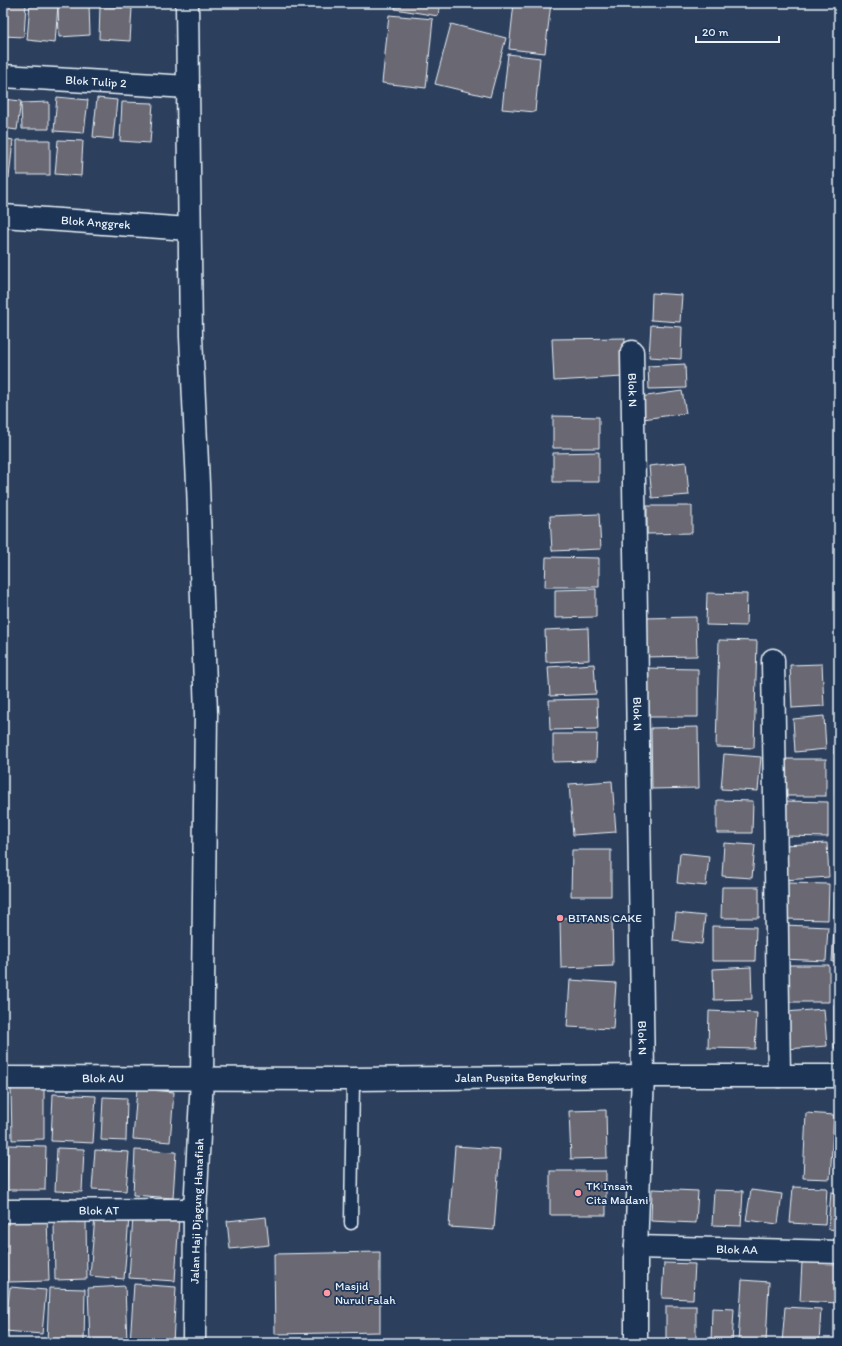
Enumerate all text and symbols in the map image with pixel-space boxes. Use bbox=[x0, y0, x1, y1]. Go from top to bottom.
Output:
scale bar bbox=[696, 18, 779, 44]
text: 20 m bbox=[702, 25, 729, 39]
street label: Blok Tulip 2 bbox=[65, 73, 128, 90]
street label: Blok Anggrek bbox=[61, 213, 132, 232]
street label: Blok N bbox=[625, 373, 640, 407]
street label: Blok N bbox=[630, 697, 645, 731]
place label: BITANS CAKE bbox=[568, 911, 642, 925]
marker: BITANS CAKE bbox=[555, 913, 565, 923]
street label: Blok N bbox=[635, 1021, 650, 1055]
street label: Jalan Puspita Bengkuring bbox=[455, 1070, 588, 1085]
street label: Blok AU bbox=[82, 1071, 124, 1085]
street label: Jalan Haji Djagung Hanafiah bbox=[187, 1137, 207, 1284]
place label: TK Insan Cita Madani bbox=[586, 1179, 648, 1207]
marker: TK Insan Cita Madani bbox=[573, 1188, 583, 1198]
street label: Blok AT bbox=[79, 1203, 120, 1218]
street label: Blok AA bbox=[716, 1242, 758, 1257]
place label: Masjid Nurul Falah bbox=[335, 1279, 396, 1307]
marker: Masjid Nurul Falah bbox=[322, 1288, 332, 1298]

